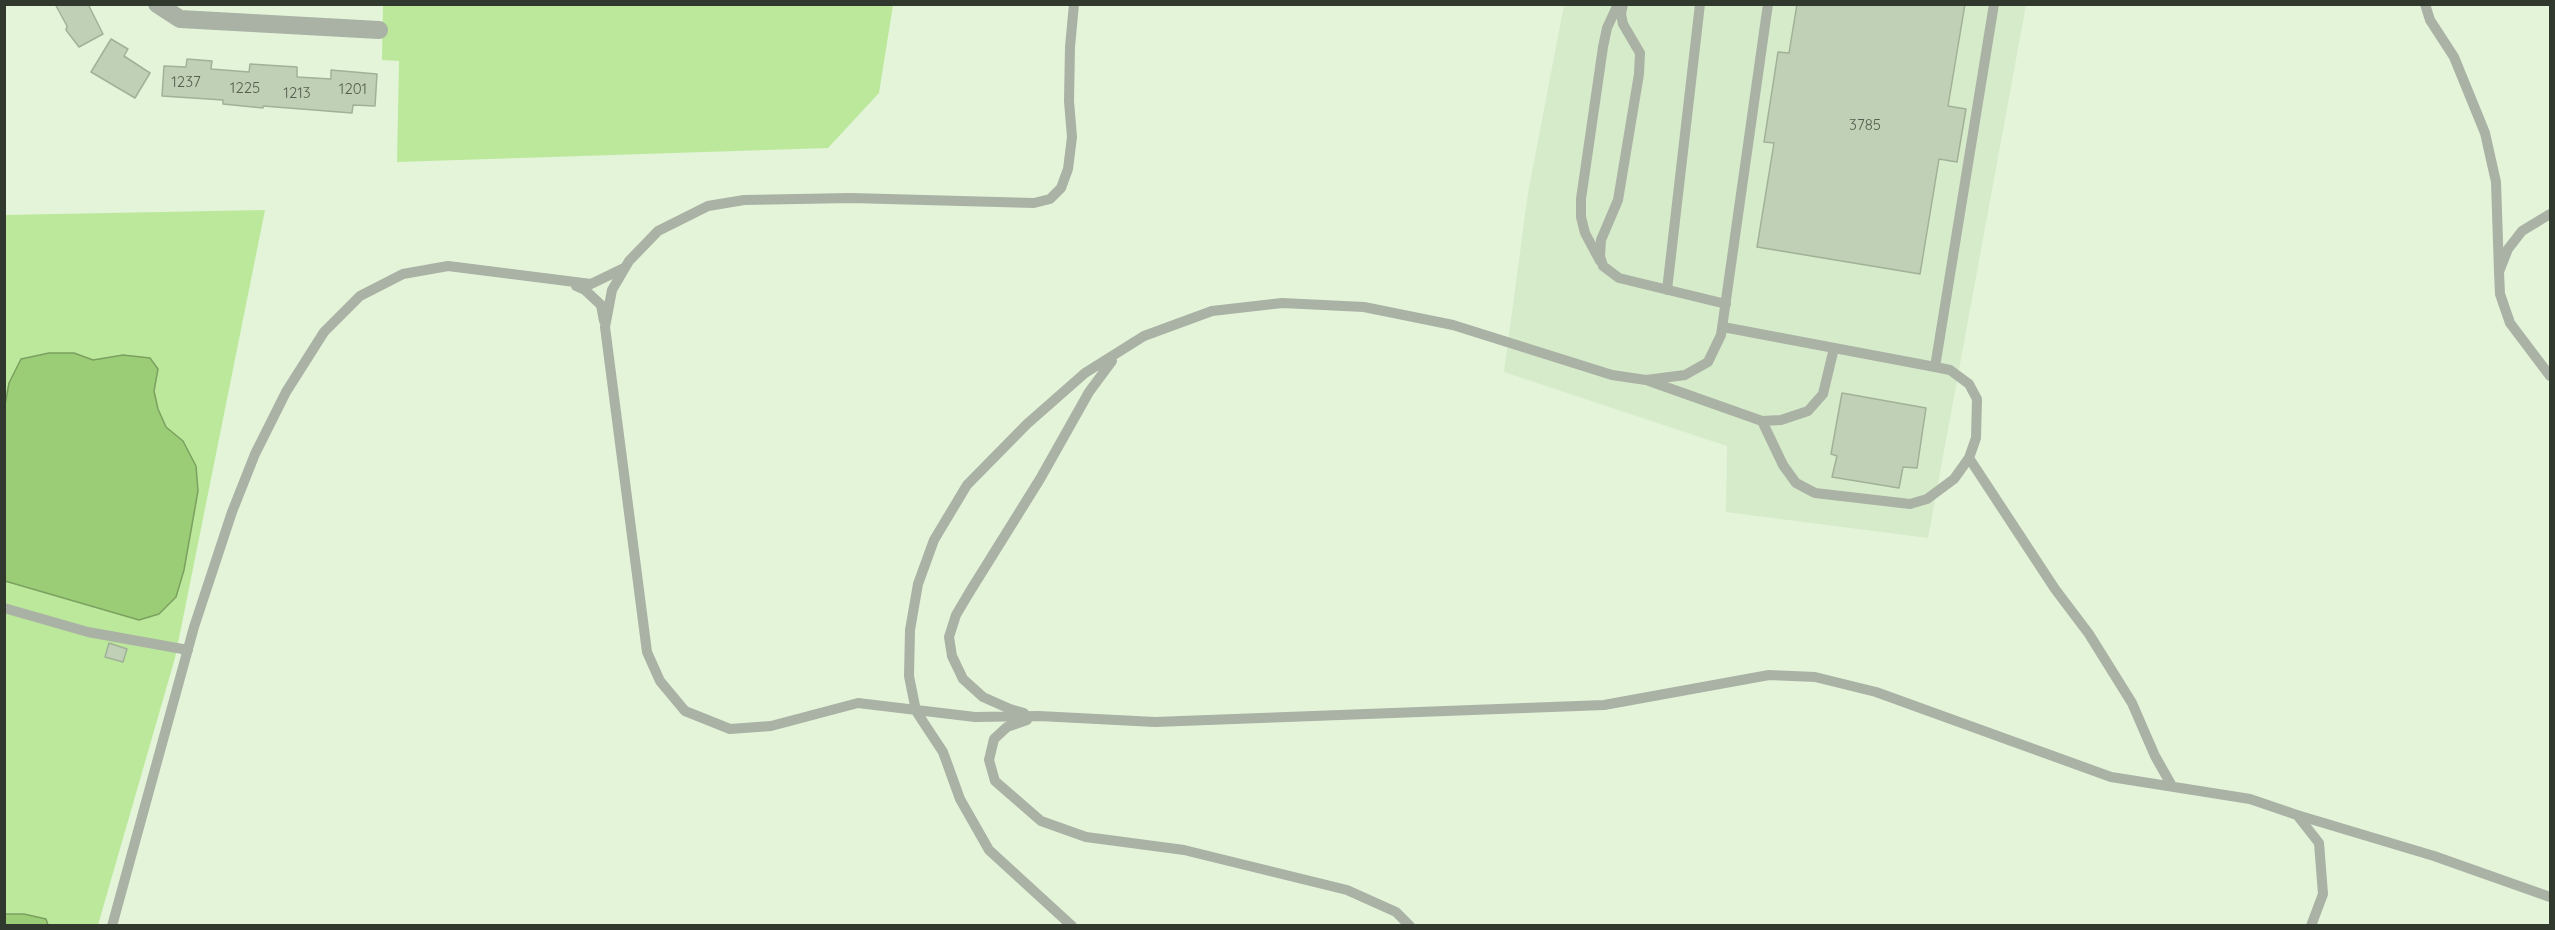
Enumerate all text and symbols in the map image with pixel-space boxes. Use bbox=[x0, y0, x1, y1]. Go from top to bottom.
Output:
house number: 1237 bbox=[171, 73, 201, 91]
house number: 1225 bbox=[230, 79, 260, 97]
house number: 1201 bbox=[339, 80, 367, 98]
house number: 1213 bbox=[283, 84, 311, 102]
house number: 3785 bbox=[1849, 116, 1881, 134]

